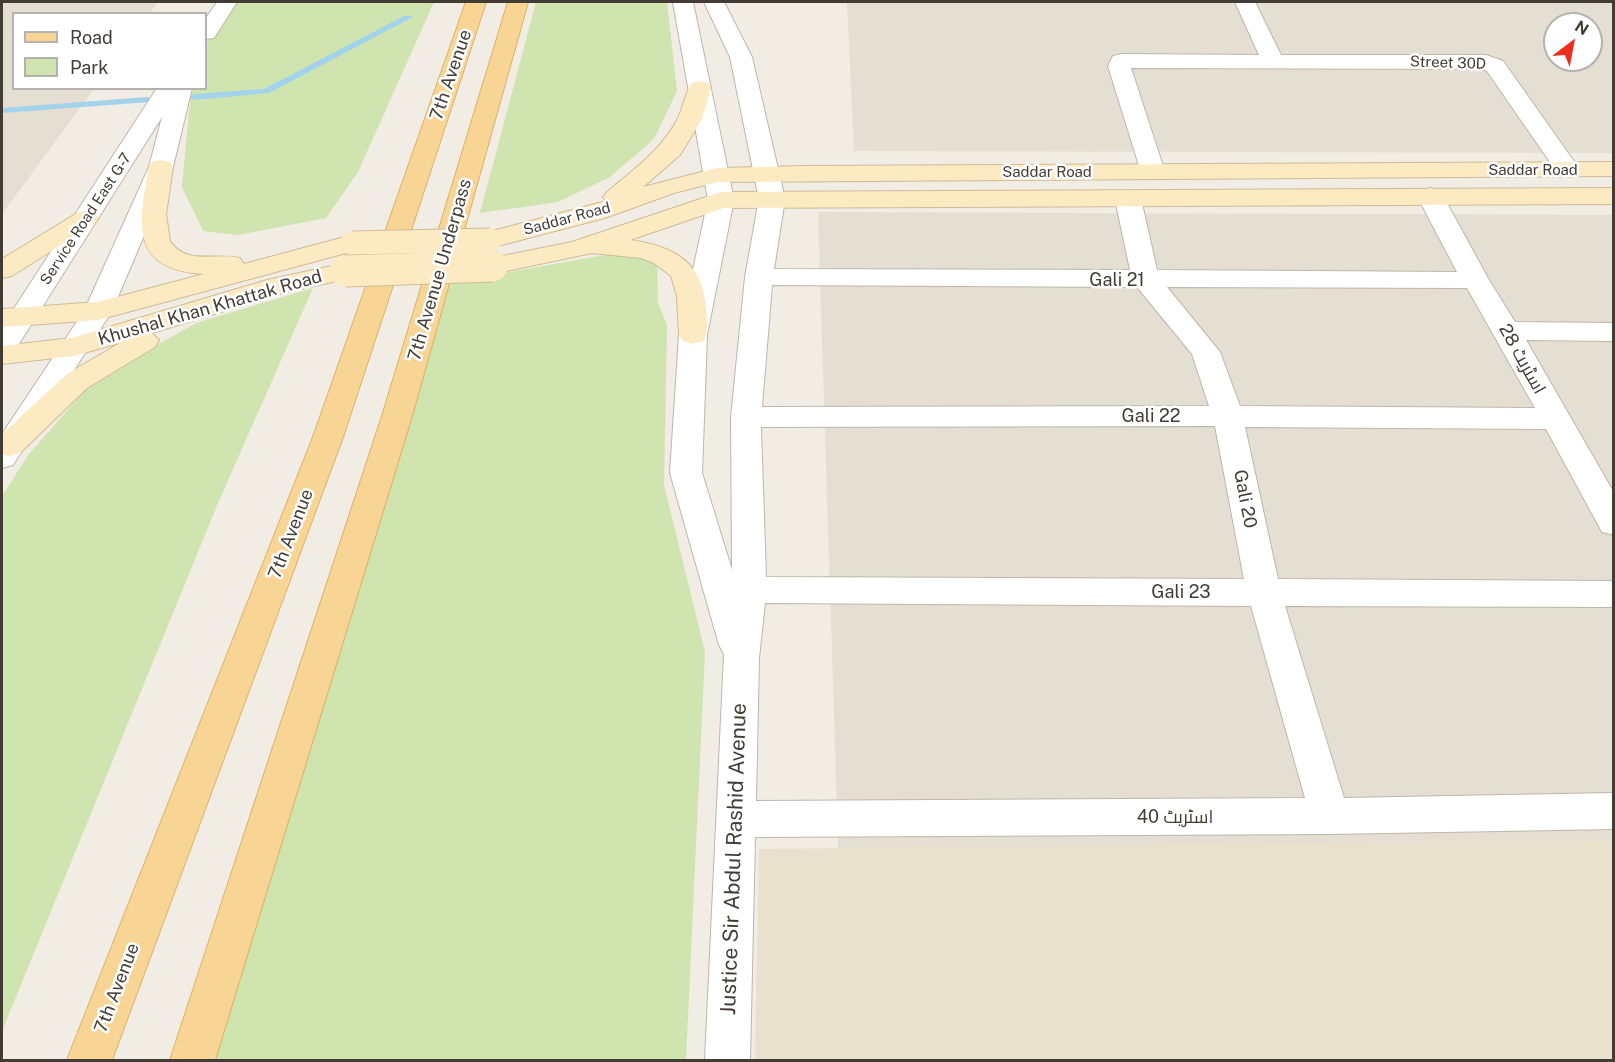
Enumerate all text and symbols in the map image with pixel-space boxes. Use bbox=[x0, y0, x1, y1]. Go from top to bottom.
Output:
legend bbox=[12, 12, 207, 90]
north arrow bbox=[1543, 12, 1603, 72]
text: N bbox=[1571, 17, 1592, 39]
text: Road bbox=[70, 27, 113, 48]
street label: 7th Avenue bbox=[425, 27, 477, 123]
street label: Street 30D bbox=[1410, 53, 1486, 73]
text: Park bbox=[70, 57, 108, 78]
street label: Service Road East G-7 bbox=[37, 150, 135, 288]
street label: Saddar Road bbox=[1488, 161, 1578, 179]
street label: Saddar Road bbox=[1002, 163, 1092, 181]
street label: 7th Avenue Underpass bbox=[404, 176, 476, 364]
street label: Saddar Road bbox=[521, 199, 613, 239]
street label: Khushal Khan Khattak Road bbox=[96, 266, 324, 350]
street label: Gali 21 bbox=[1089, 269, 1145, 291]
street label: اسٹریٹ 28 bbox=[1494, 320, 1550, 398]
street label: Gali 22 bbox=[1122, 405, 1180, 427]
street label: Gali 20 bbox=[1229, 468, 1261, 530]
street label: 7th Avenue bbox=[264, 486, 318, 582]
street label: Gali 23 bbox=[1151, 581, 1211, 603]
street label: Justice Sir Abdul Rashid Avenue bbox=[716, 703, 752, 1015]
street label: اسٹریٹ 40 bbox=[1137, 806, 1213, 828]
street label: 7th Avenue bbox=[90, 940, 144, 1036]

